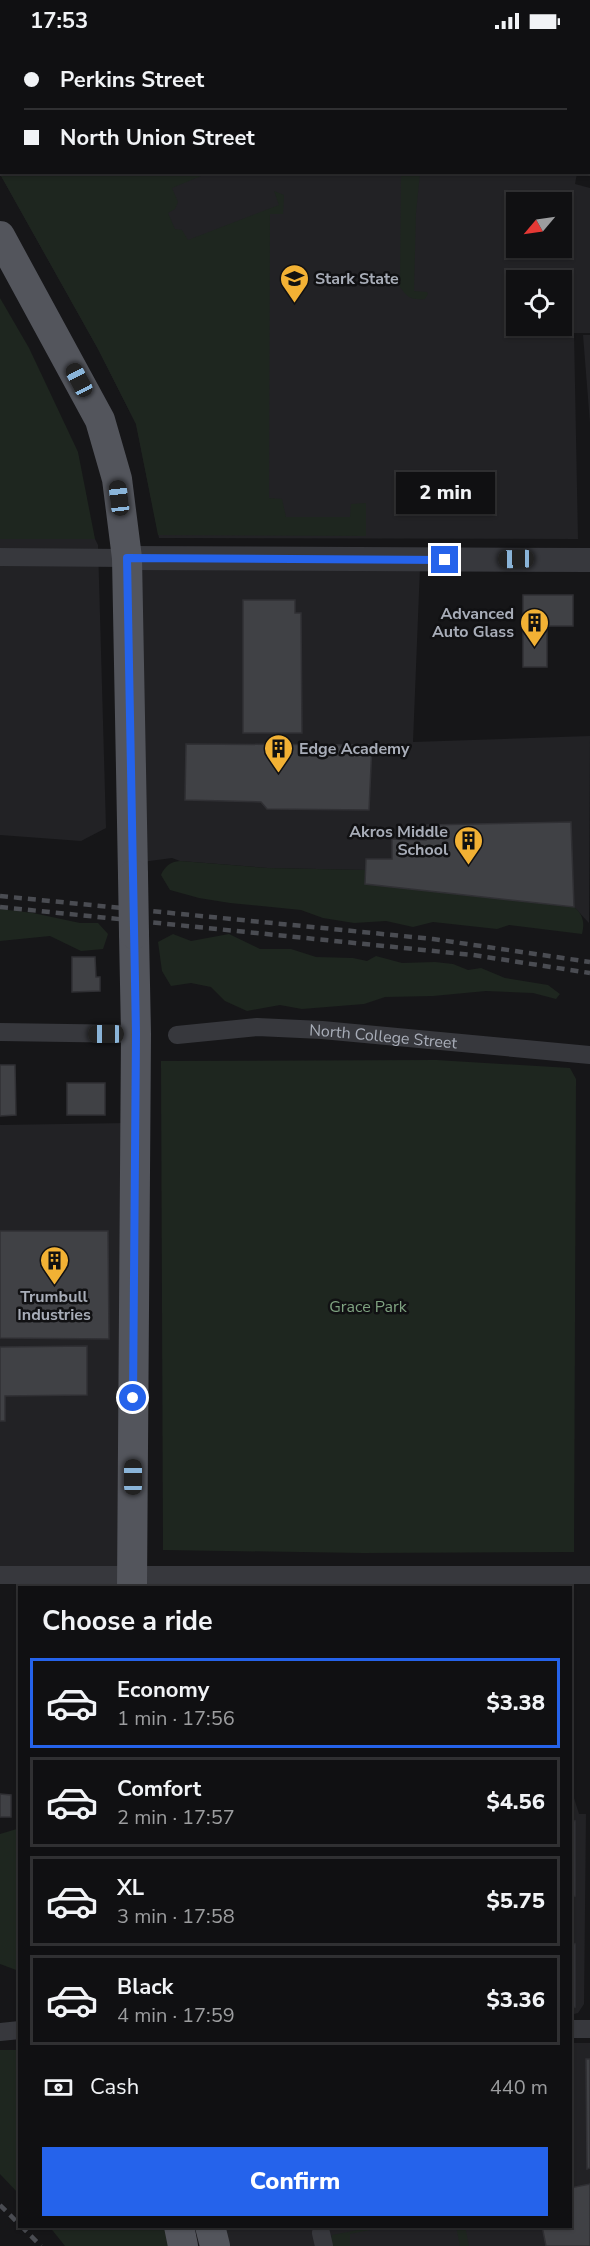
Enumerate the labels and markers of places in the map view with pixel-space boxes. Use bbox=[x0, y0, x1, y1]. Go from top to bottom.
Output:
school or university icon: Stark State bbox=[278, 262, 310, 304]
place label: Stark State bbox=[315, 268, 399, 290]
place label: Advanced Auto Glass bbox=[432, 603, 514, 643]
building icon: Advanced Auto Glass bbox=[519, 606, 551, 648]
building icon: Edge Academy bbox=[262, 732, 294, 774]
place label: Edge Academy bbox=[299, 738, 410, 760]
place label: Akros Middle School bbox=[349, 821, 448, 861]
building icon: Akros Middle School bbox=[453, 824, 485, 866]
building icon: Trumbull Industries bbox=[38, 1244, 70, 1286]
place label: Trumbull Industries bbox=[17, 1286, 91, 1326]

